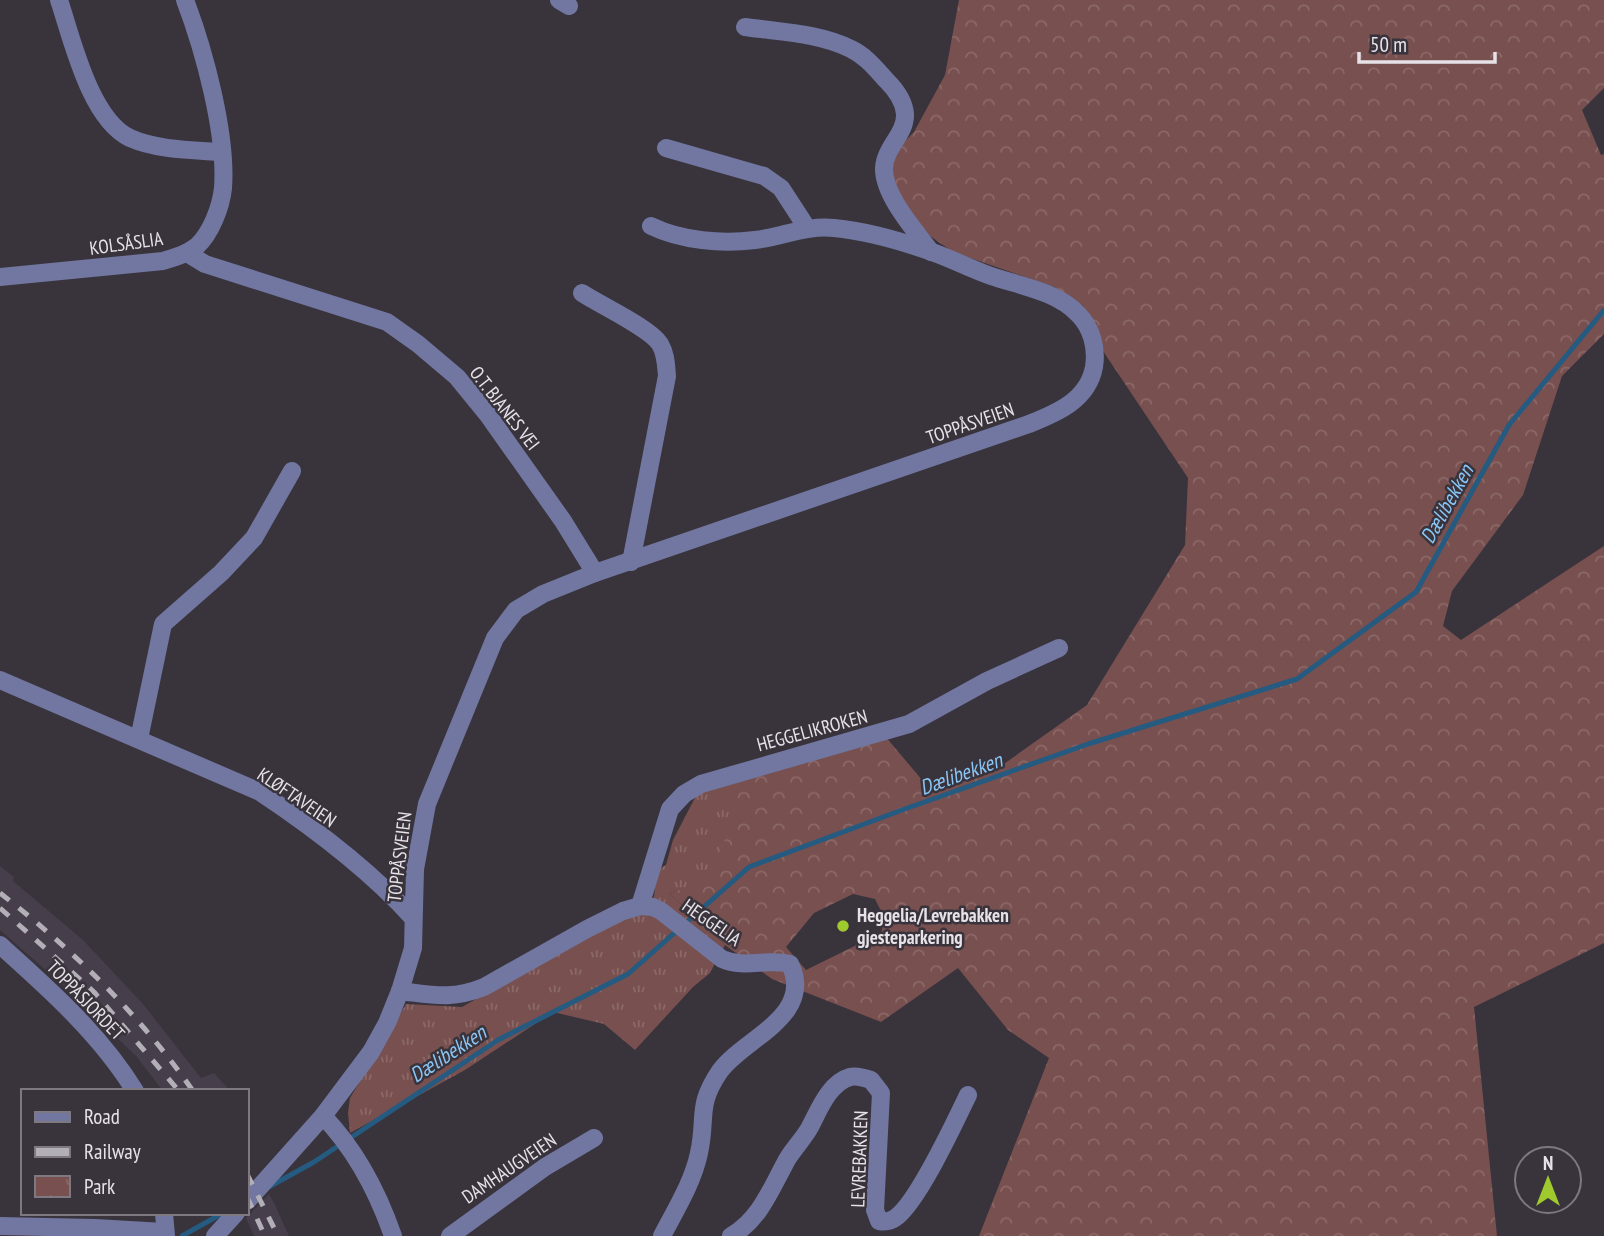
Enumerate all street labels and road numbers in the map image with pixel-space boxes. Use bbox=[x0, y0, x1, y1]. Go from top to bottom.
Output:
street label: KOLSÅSLIA bbox=[88, 226, 164, 260]
street label: O.T. BJANES VEI bbox=[465, 361, 545, 455]
street label: TOPPÅSVEIEN bbox=[923, 397, 1017, 449]
street label: HEGGELIKROKEN bbox=[754, 704, 870, 756]
street label: KLØFTAVEIEN bbox=[253, 762, 341, 832]
street label: TOPPÅSVEIEN bbox=[382, 810, 416, 904]
street label: HEGGELIA bbox=[678, 893, 746, 951]
street label: TOPPÅSJORDET bbox=[42, 955, 130, 1045]
street label: LEVREBAKKEN bbox=[845, 1110, 873, 1208]
street label: DAMHAUGVEIEN bbox=[457, 1128, 561, 1208]

